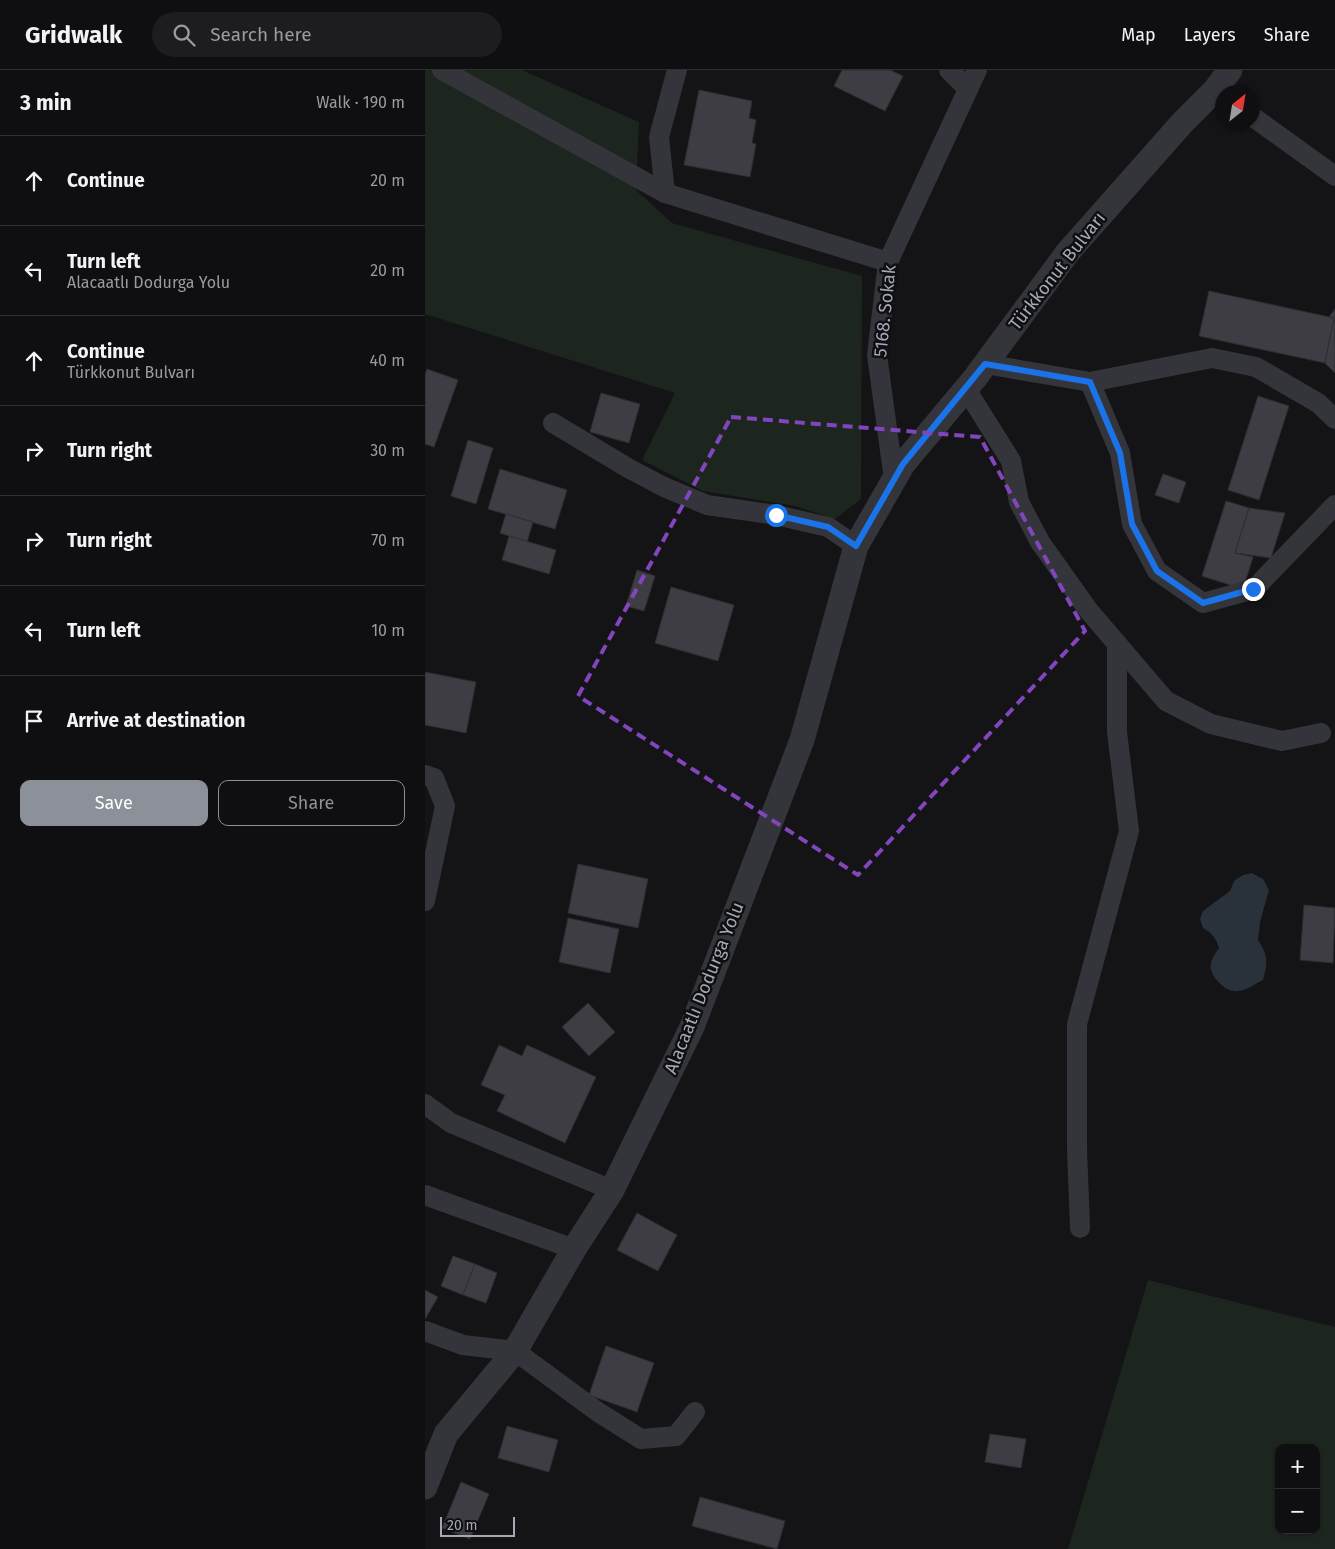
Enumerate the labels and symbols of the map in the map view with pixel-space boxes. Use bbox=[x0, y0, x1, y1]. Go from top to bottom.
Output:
north arrow bbox=[1215, 85, 1260, 130]
street label: Türkkonut Bulvarı bbox=[1004, 207, 1110, 335]
street label: 5168. Sokak bbox=[869, 263, 901, 358]
route start bbox=[765, 504, 788, 527]
route end bbox=[1242, 578, 1265, 601]
street label: Alacaatlı Dodurga Yolu bbox=[659, 899, 749, 1077]
scale bar bbox=[440, 1514, 515, 1537]

